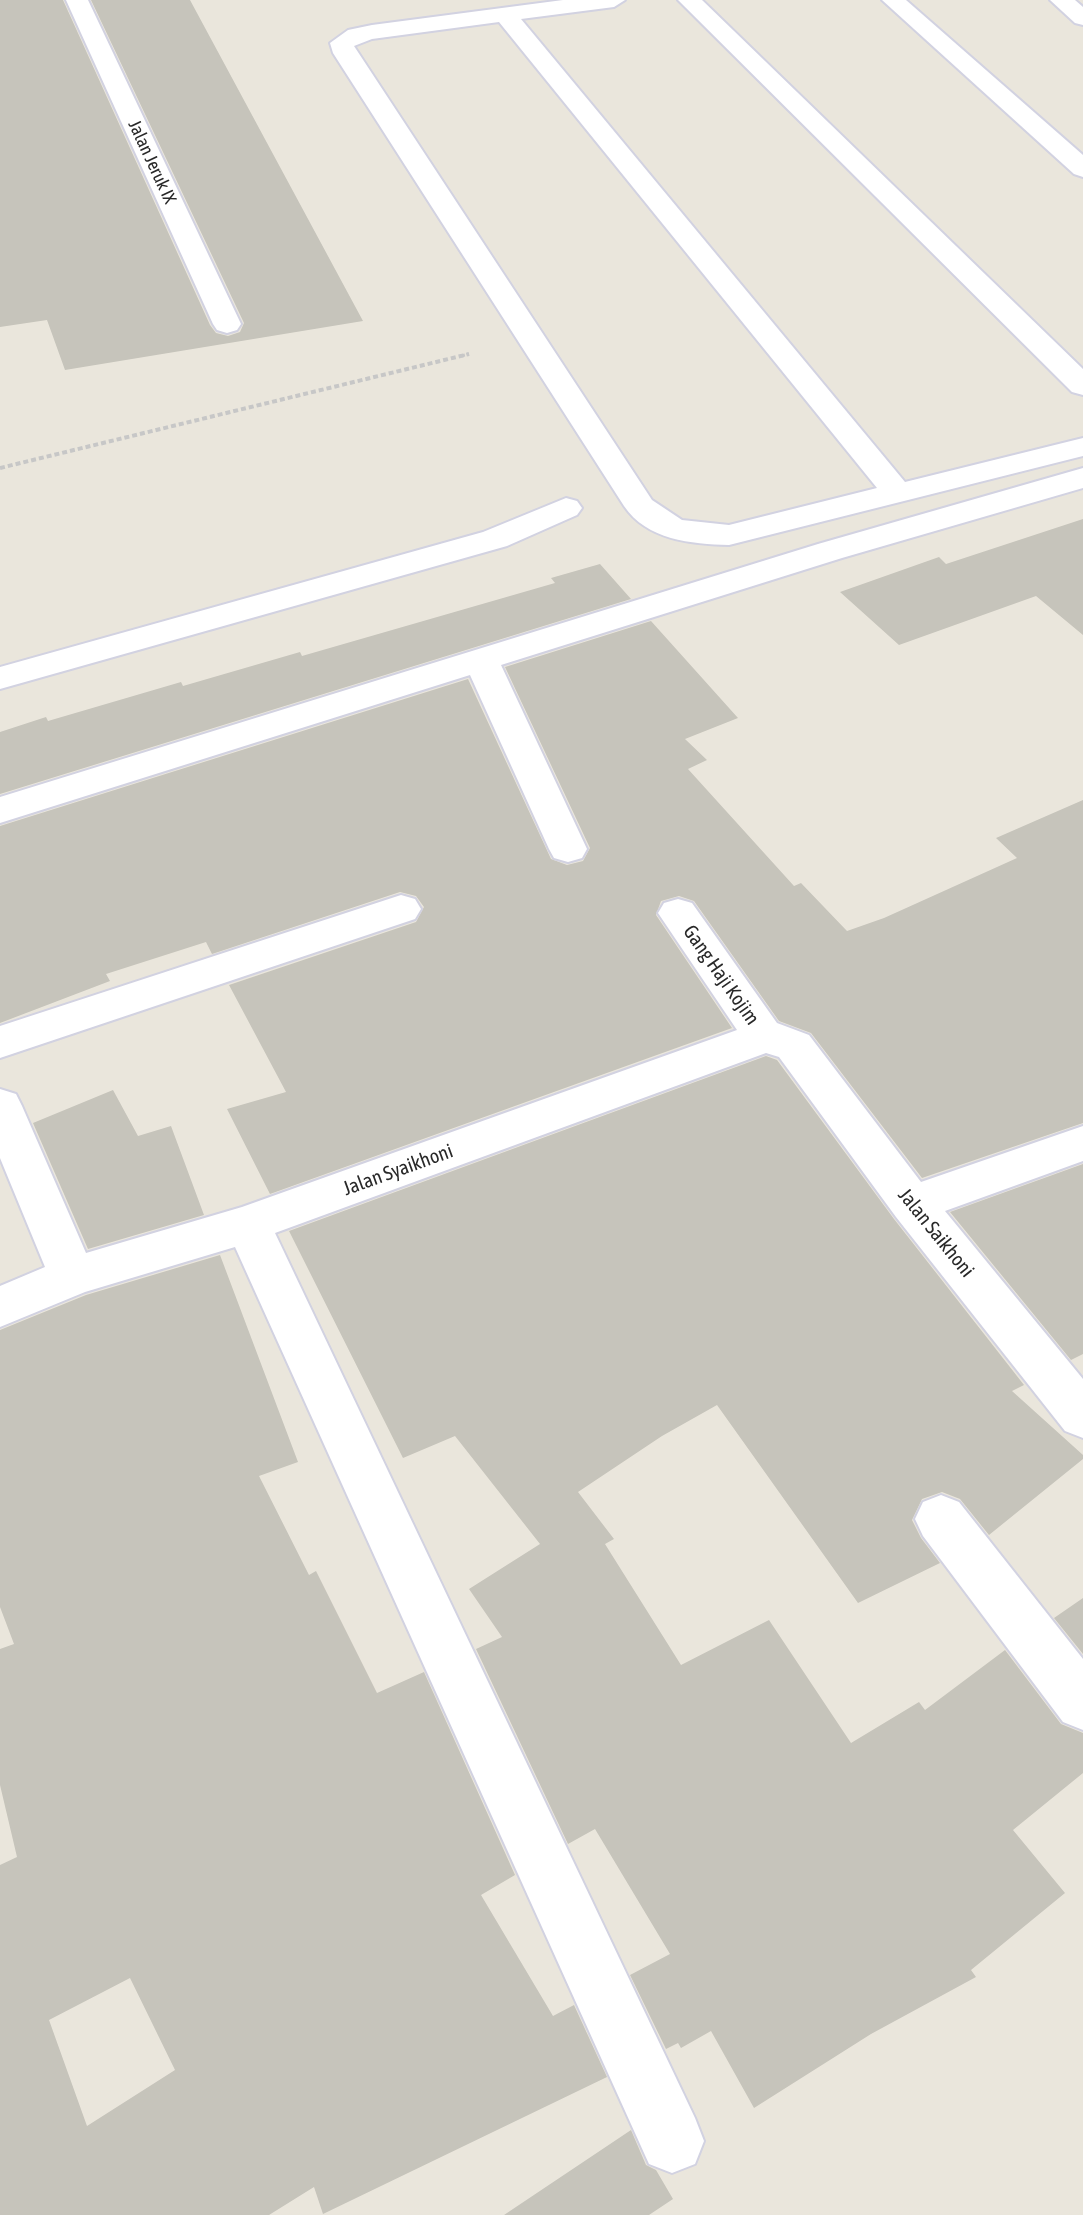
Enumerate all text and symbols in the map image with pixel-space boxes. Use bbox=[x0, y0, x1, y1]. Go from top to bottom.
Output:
street label: Jalan Jeruk IX bbox=[123, 117, 181, 207]
street label: Gang Haji Kojim bbox=[678, 921, 764, 1029]
street label: Jalan Syaikhoni bbox=[340, 1139, 456, 1201]
street label: Jalan Saikhoni bbox=[893, 1184, 979, 1282]

